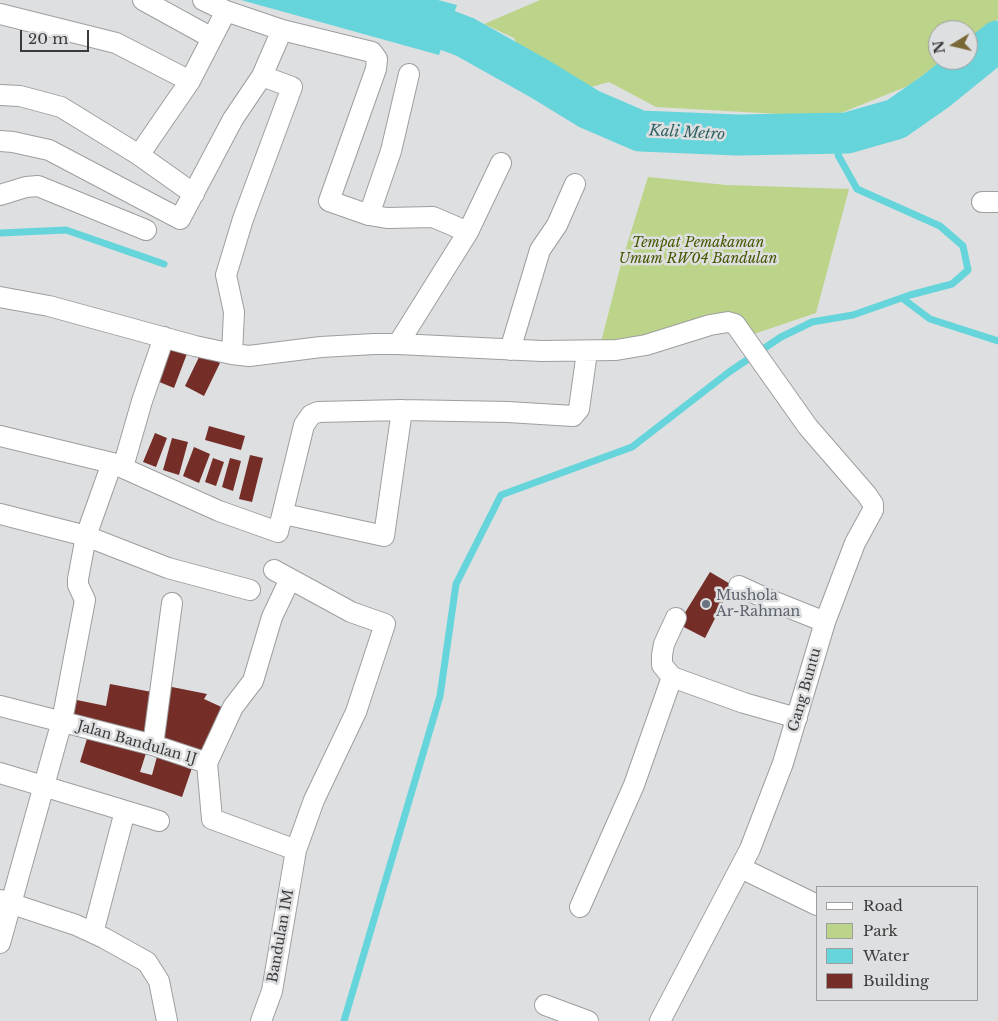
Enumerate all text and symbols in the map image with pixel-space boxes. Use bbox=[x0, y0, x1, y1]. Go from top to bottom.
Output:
scale bar bbox=[22, 20, 91, 52]
north arrow bbox=[928, 20, 978, 70]
text: 20 m bbox=[28, 29, 68, 48]
text: N bbox=[929, 39, 949, 55]
water label: Kali Metro bbox=[648, 122, 726, 144]
park label: Tempat Pemakaman Umum RW04 Bandulan bbox=[619, 235, 777, 268]
place label: Mushola Ar-Rahman bbox=[716, 588, 800, 620]
marker: Mushola Ar-Rahman bbox=[700, 598, 712, 610]
street label: Gang Buntu bbox=[785, 646, 825, 734]
street label: Jalan Bandulan 1J bbox=[75, 718, 199, 768]
legend bbox=[816, 886, 978, 1001]
street label: Bandulan 1M bbox=[265, 888, 297, 984]
text: Road bbox=[863, 896, 903, 915]
text: Park bbox=[863, 921, 898, 940]
text: Water bbox=[863, 946, 909, 965]
text: Building bbox=[863, 971, 929, 990]

